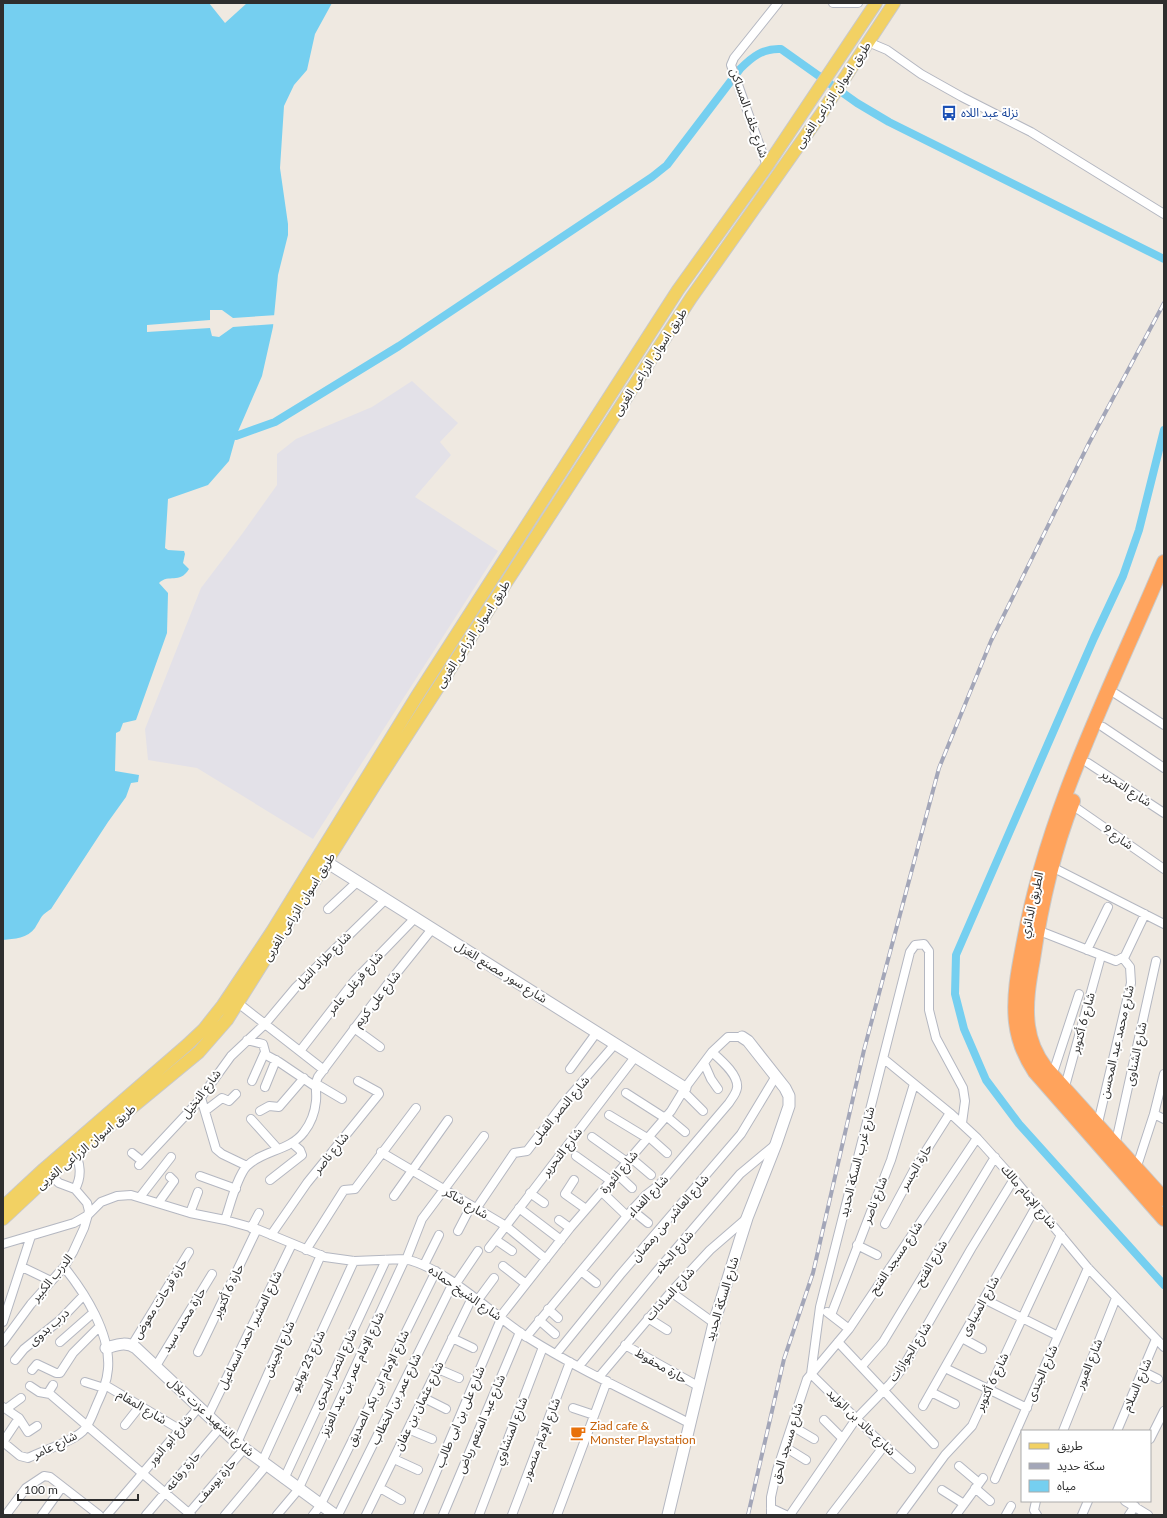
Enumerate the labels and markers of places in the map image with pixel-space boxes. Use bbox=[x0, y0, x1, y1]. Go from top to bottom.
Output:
bus stop icon: نزلة عبد اللاه bbox=[940, 104, 958, 122]
place label: نزلة عبد اللاه bbox=[961, 105, 1018, 120]
place label: Ziad cafe & Monster Playstation bbox=[590, 1418, 696, 1447]
cafe icon: Ziad cafe & Monster Playstation bbox=[569, 1424, 587, 1442]

